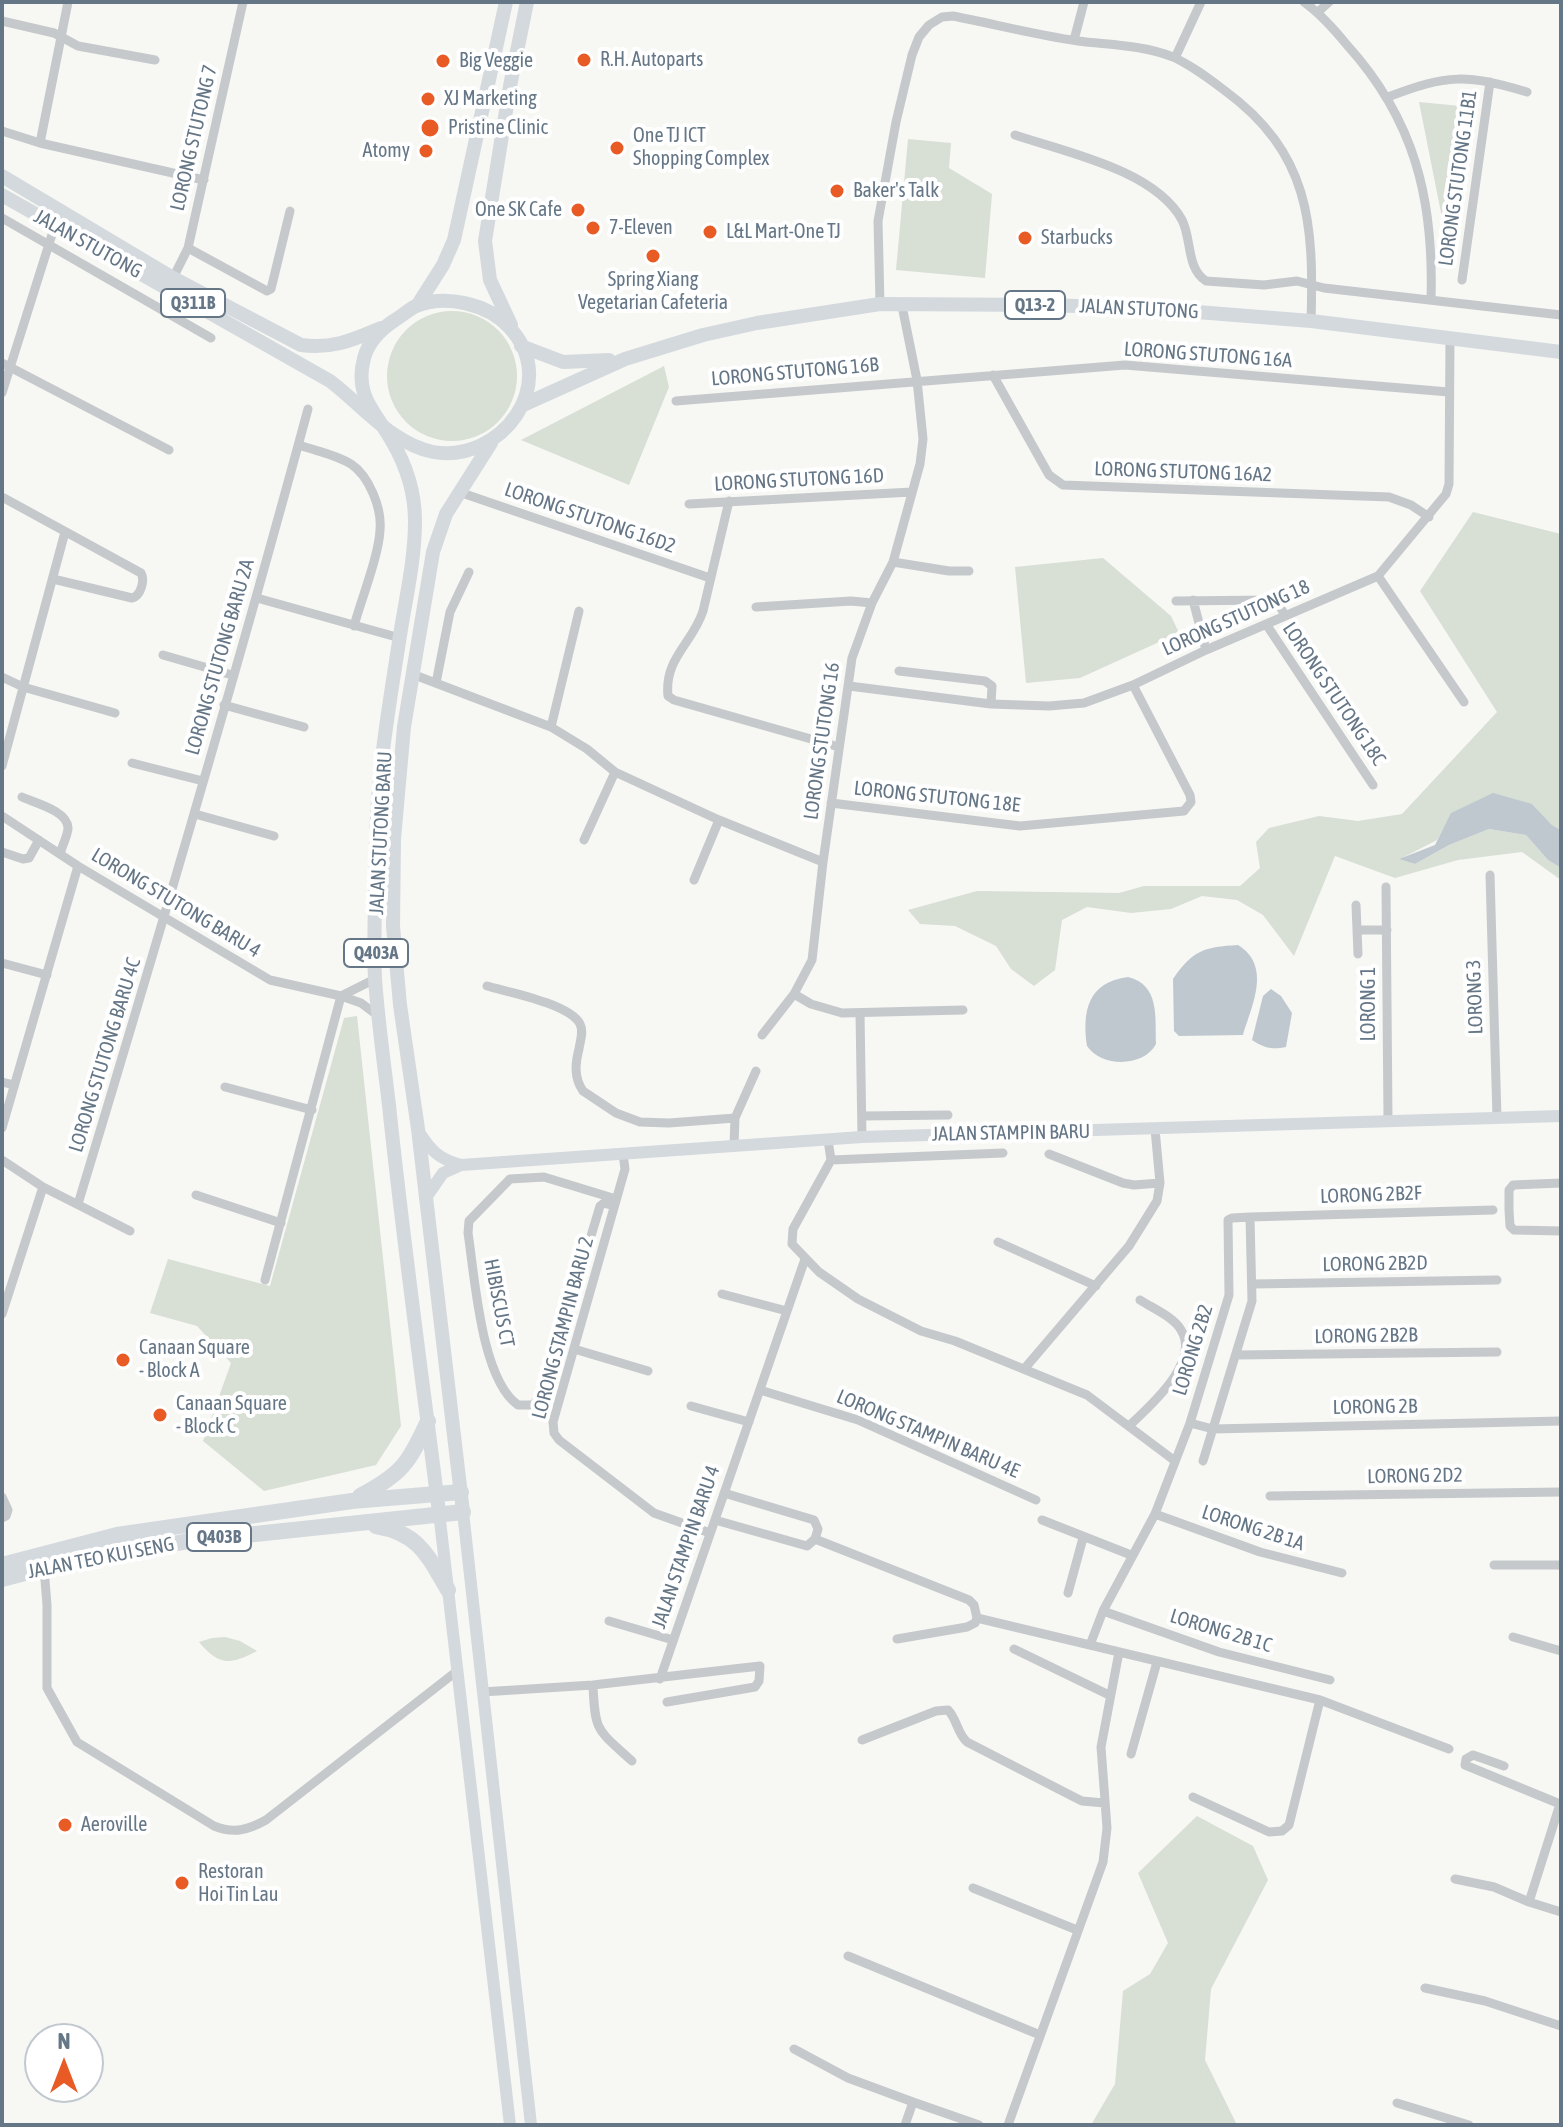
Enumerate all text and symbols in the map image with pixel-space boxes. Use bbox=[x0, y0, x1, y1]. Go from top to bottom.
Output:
place label: R.H. Autoparts bbox=[600, 48, 703, 72]
place label: Big Veggie bbox=[459, 49, 533, 73]
marker: R.H. Autoparts bbox=[575, 51, 593, 69]
marker: Big Veggie bbox=[434, 52, 452, 70]
street label: LORONG STUTONG 7 bbox=[166, 63, 222, 213]
place label: XJ Marketing bbox=[444, 87, 537, 111]
street label: LORONG STUTONG 11B1 bbox=[1434, 88, 1482, 268]
marker: XJ Marketing bbox=[419, 90, 437, 108]
place label: Pristine Clinic bbox=[448, 116, 548, 140]
marker: Pristine Clinic bbox=[419, 117, 441, 139]
place label: One TJ ICT Shopping Complex bbox=[633, 124, 769, 171]
place label: Atomy bbox=[363, 139, 410, 163]
marker: One TJ ICT Shopping Complex bbox=[608, 139, 626, 157]
marker: Atomy bbox=[417, 142, 435, 160]
place label: Baker's Talk bbox=[853, 179, 939, 203]
marker: Baker's Talk bbox=[828, 182, 846, 200]
place label: One SK Cafe bbox=[475, 198, 562, 222]
marker: One SK Cafe bbox=[569, 201, 587, 219]
street label: JALAN STUTONG bbox=[30, 204, 146, 284]
place label: 7-Eleven bbox=[609, 216, 673, 240]
marker: 7-Eleven bbox=[584, 219, 602, 237]
place label: L&L Mart-One TJ bbox=[726, 220, 841, 244]
marker: L&L Mart-One TJ bbox=[701, 223, 719, 241]
place label: Starbucks bbox=[1041, 226, 1113, 250]
marker: Starbucks bbox=[1016, 229, 1034, 247]
marker: Spring Xiang Vegetarian Cafeteria bbox=[644, 247, 662, 265]
place label: Spring Xiang Vegetarian Cafeteria bbox=[578, 268, 728, 315]
road number: Q311B bbox=[161, 289, 225, 317]
road number: Q13-2 bbox=[1005, 291, 1065, 319]
street label: JALAN STUTONG bbox=[1079, 294, 1199, 324]
street label: LORONG STUTONG 16A bbox=[1123, 337, 1293, 373]
street label: LORONG STUTONG 16B bbox=[710, 353, 880, 391]
street label: LORONG STUTONG 16A2 bbox=[1094, 457, 1272, 487]
street label: LORONG STUTONG 16D bbox=[714, 464, 884, 496]
street label: LORONG STUTONG 16D2 bbox=[501, 477, 679, 559]
street label: LORONG STUTONG BARU 2A bbox=[181, 556, 259, 758]
street label: LORONG STUTONG 18 bbox=[1159, 575, 1313, 661]
street label: LORONG STUTONG 18C bbox=[1277, 618, 1391, 770]
street label: LORONG STUTONG 16 bbox=[799, 661, 845, 821]
street label: JALAN STUTONG BARU bbox=[365, 751, 397, 915]
street label: LORONG STUTONG 18E bbox=[853, 776, 1021, 818]
street label: LORONG STUTONG BARU 4 bbox=[87, 843, 265, 963]
road number: Q403A bbox=[344, 939, 408, 967]
street label: LORONG STUTONG BARU 4C bbox=[64, 955, 146, 1155]
street label: LORONG 3 bbox=[1462, 959, 1488, 1035]
street label: LORONG 1 bbox=[1357, 966, 1381, 1042]
street label: JALAN STAMPIN BARU bbox=[932, 1120, 1090, 1146]
street label: LORONG 2B2F bbox=[1320, 1181, 1422, 1209]
street label: LORONG STAMPIN BARU 2 bbox=[527, 1234, 599, 1422]
street label: LORONG 2B2D bbox=[1322, 1251, 1428, 1277]
street label: HIBISCUS CT bbox=[479, 1257, 519, 1349]
street label: LORONG 2B2 bbox=[1168, 1302, 1218, 1398]
street label: LORONG 2B2B bbox=[1314, 1323, 1418, 1349]
place label: Canaan Square - Block A bbox=[139, 1336, 250, 1383]
marker: Canaan Square - Block A bbox=[114, 1351, 132, 1369]
street label: LORONG STAMPIN BARU 4E bbox=[833, 1385, 1023, 1483]
place label: Canaan Square - Block C bbox=[176, 1392, 287, 1439]
street label: LORONG 2B bbox=[1333, 1394, 1417, 1420]
marker: Canaan Square - Block C bbox=[151, 1406, 169, 1424]
street label: JALAN STAMPIN BARU 4 bbox=[647, 1462, 725, 1632]
street label: LORONG 2D2 bbox=[1367, 1463, 1463, 1489]
street label: LORONG 2B 1A bbox=[1199, 1500, 1307, 1556]
road number: Q403B bbox=[187, 1523, 251, 1551]
street label: JALAN TEO KUI SENG bbox=[26, 1532, 176, 1584]
street label: LORONG 2B 1C bbox=[1167, 1604, 1275, 1658]
place label: Aeroville bbox=[81, 1813, 147, 1837]
marker: Aeroville bbox=[56, 1816, 74, 1834]
place label: Restoran Hoi Tin Lau bbox=[198, 1860, 278, 1907]
marker: Restoran Hoi Tin Lau bbox=[173, 1874, 191, 1892]
north arrow bbox=[24, 2023, 104, 2103]
text: N bbox=[58, 2028, 70, 2054]

